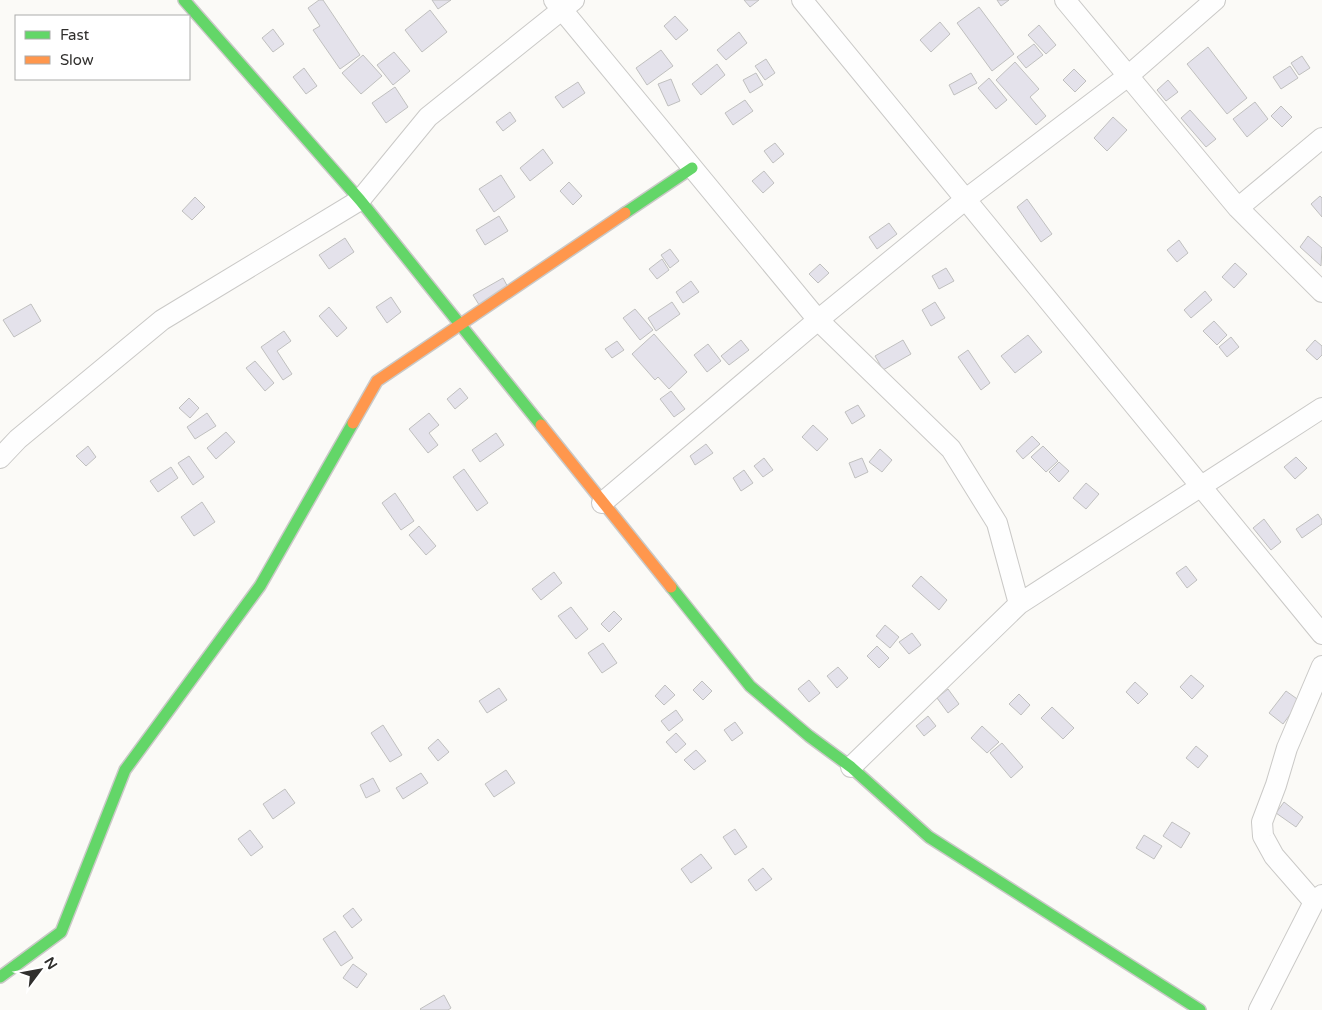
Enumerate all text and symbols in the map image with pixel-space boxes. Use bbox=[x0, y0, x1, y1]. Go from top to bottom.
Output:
legend bbox=[15, 15, 190, 80]
text: Fast bbox=[60, 26, 90, 44]
text: Slow bbox=[60, 51, 94, 69]
north arrow bbox=[15, 945, 65, 995]
text: N bbox=[40, 954, 61, 973]

